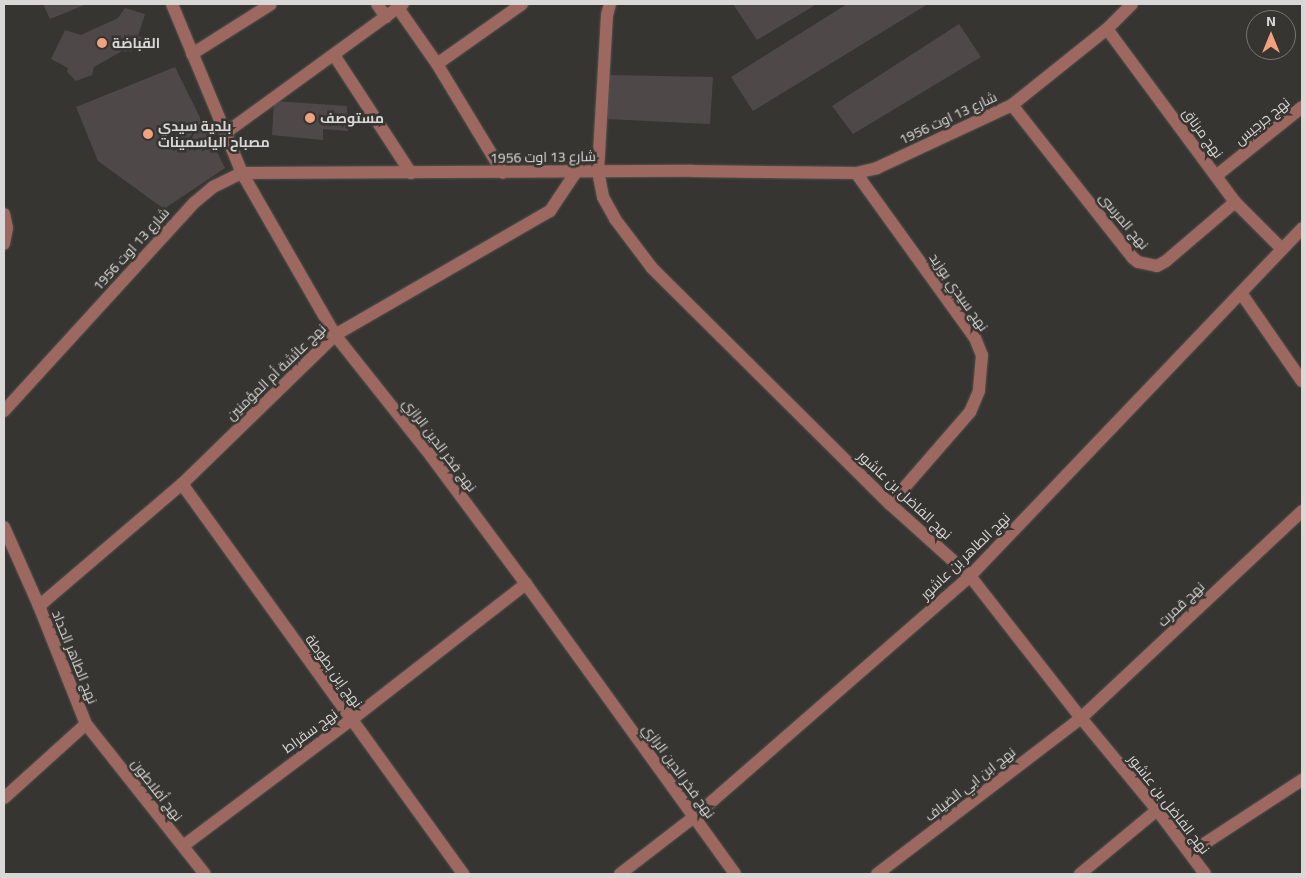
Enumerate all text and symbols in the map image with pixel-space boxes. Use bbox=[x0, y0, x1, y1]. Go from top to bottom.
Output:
text: N bbox=[1266, 8, 1276, 34]
north arrow bbox=[1246, 10, 1296, 60]
place label: القباضة bbox=[112, 35, 160, 51]
marker: القباضة bbox=[96, 37, 108, 49]
street label: شارع 13 اوت 1956 bbox=[896, 88, 1000, 148]
street label: نهج جرجيس bbox=[1231, 94, 1293, 148]
street label: نهج مرناق bbox=[1179, 105, 1227, 161]
place label: مستوصف bbox=[320, 110, 384, 126]
marker: مستوصف bbox=[304, 112, 316, 124]
place label: بلدية سيدي مصباح الياسمينات bbox=[158, 118, 270, 150]
marker: بلدية سيدي مصباح الياسمينات bbox=[142, 128, 154, 140]
street label: شارع 13 اوت 1956 bbox=[490, 148, 596, 166]
street label: نهج المرسى bbox=[1095, 189, 1153, 253]
street label: شارع 13 اوت 1956 bbox=[89, 204, 173, 294]
street label: نهج سيدي بوزيد bbox=[926, 250, 992, 334]
street label: نهج عائشة أم المؤمنين bbox=[223, 320, 329, 424]
street label: نهج فخر الدين الرازي bbox=[399, 395, 481, 495]
street label: نهج الفاضل بن عاشور bbox=[855, 447, 955, 543]
street label: نهج الطاهر بن عاشور bbox=[917, 509, 1013, 603]
street label: نهج قمرت bbox=[1154, 578, 1208, 630]
street label: نهج الطاهر الحداد bbox=[49, 608, 101, 706]
street label: نهج إبن بطوطة bbox=[302, 631, 366, 711]
street label: نهج سقراط bbox=[279, 705, 341, 757]
street label: نهج فخر الدين الرازي bbox=[639, 721, 719, 821]
street label: نهج ابن ابي الضياف bbox=[921, 743, 1019, 825]
street label: نهج الفاضل بن عاشور bbox=[1125, 751, 1213, 857]
street label: نهج أفلاطون bbox=[128, 756, 186, 824]

